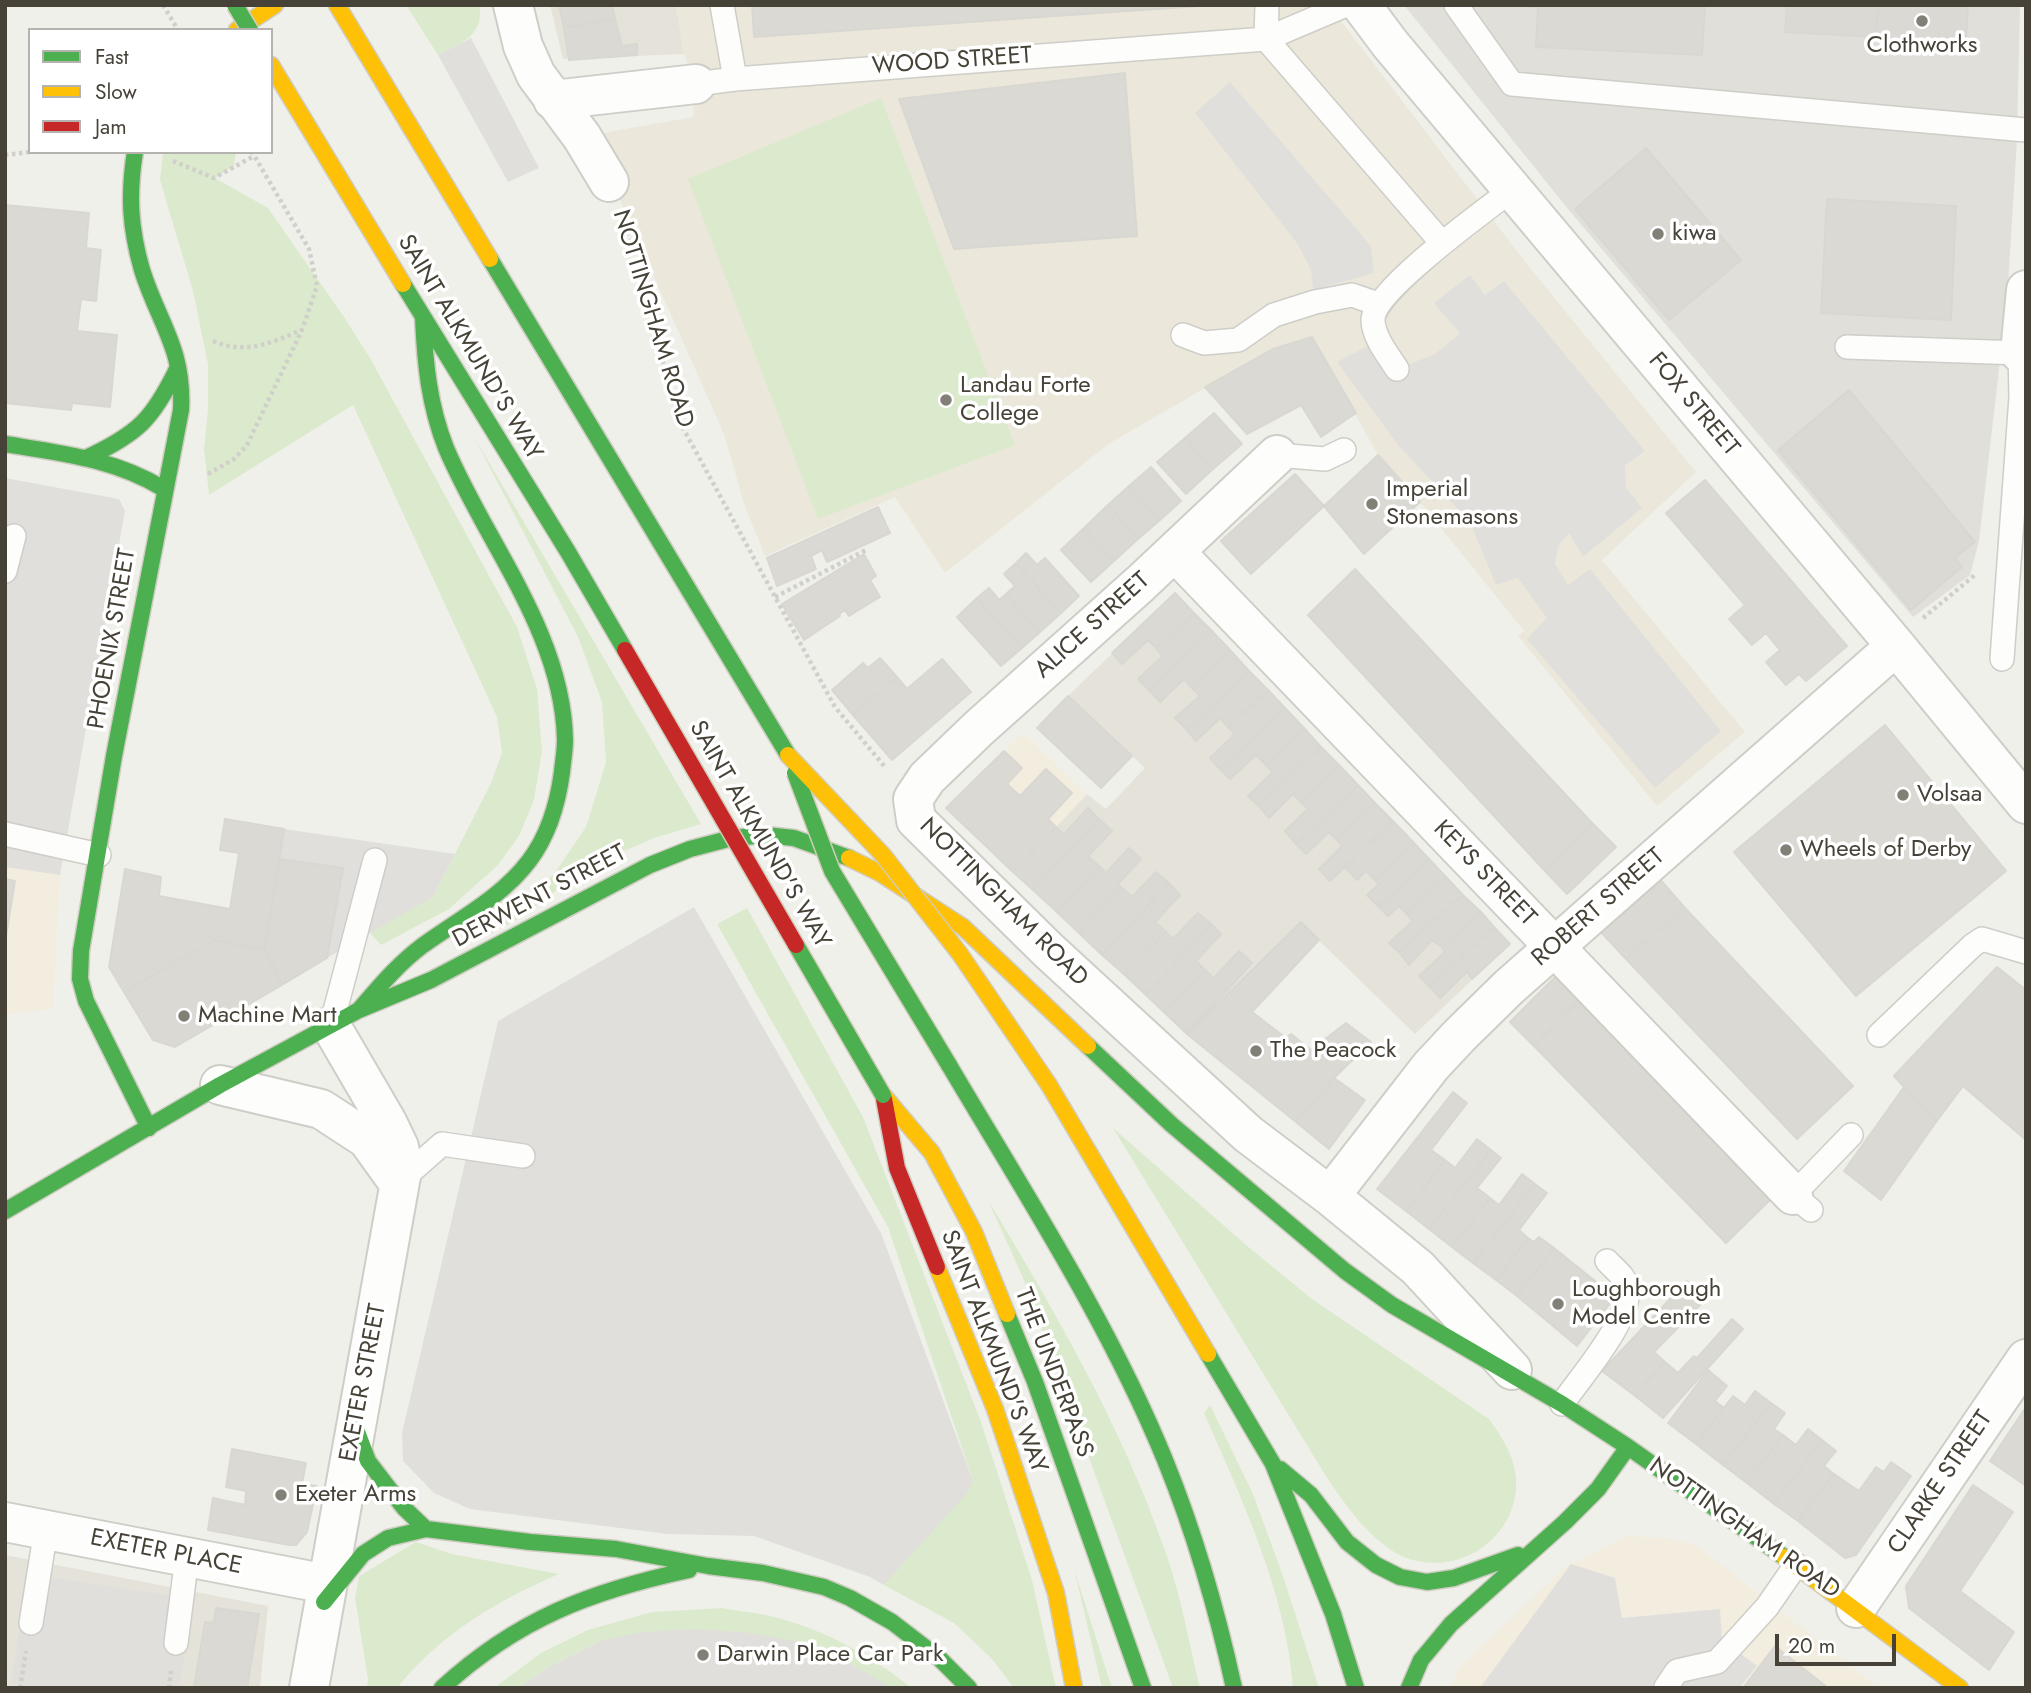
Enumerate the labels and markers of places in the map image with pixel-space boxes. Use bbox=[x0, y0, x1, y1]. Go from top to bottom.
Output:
marker: Clothworks bbox=[1914, 13, 1930, 29]
place label: Clothworks bbox=[1867, 32, 1977, 60]
place label: kiwa bbox=[1672, 220, 1717, 248]
marker: kiwa bbox=[1650, 226, 1666, 242]
place label: Landau Forte College bbox=[960, 372, 1091, 428]
marker: Landau Forte College bbox=[938, 392, 954, 408]
place label: Imperial Stonemasons bbox=[1386, 476, 1518, 532]
marker: Imperial Stonemasons bbox=[1364, 496, 1380, 512]
place label: Volsaa bbox=[1917, 781, 1982, 809]
marker: Volsaa bbox=[1895, 787, 1911, 803]
place label: Wheels of Derby bbox=[1800, 836, 1971, 864]
marker: Wheels of Derby bbox=[1778, 842, 1794, 858]
place label: Machine Mart bbox=[198, 1002, 336, 1030]
marker: Machine Mart bbox=[176, 1008, 192, 1024]
place label: The Peacock bbox=[1270, 1037, 1396, 1065]
marker: The Peacock bbox=[1248, 1043, 1264, 1059]
place label: Loughborough Model Centre bbox=[1572, 1276, 1721, 1332]
marker: Loughborough Model Centre bbox=[1550, 1296, 1566, 1312]
place label: Exeter Arms bbox=[295, 1481, 416, 1509]
marker: Exeter Arms bbox=[273, 1487, 289, 1503]
place label: Darwin Place Car Park bbox=[717, 1641, 944, 1669]
marker: Darwin Place Car Park bbox=[695, 1647, 711, 1663]

